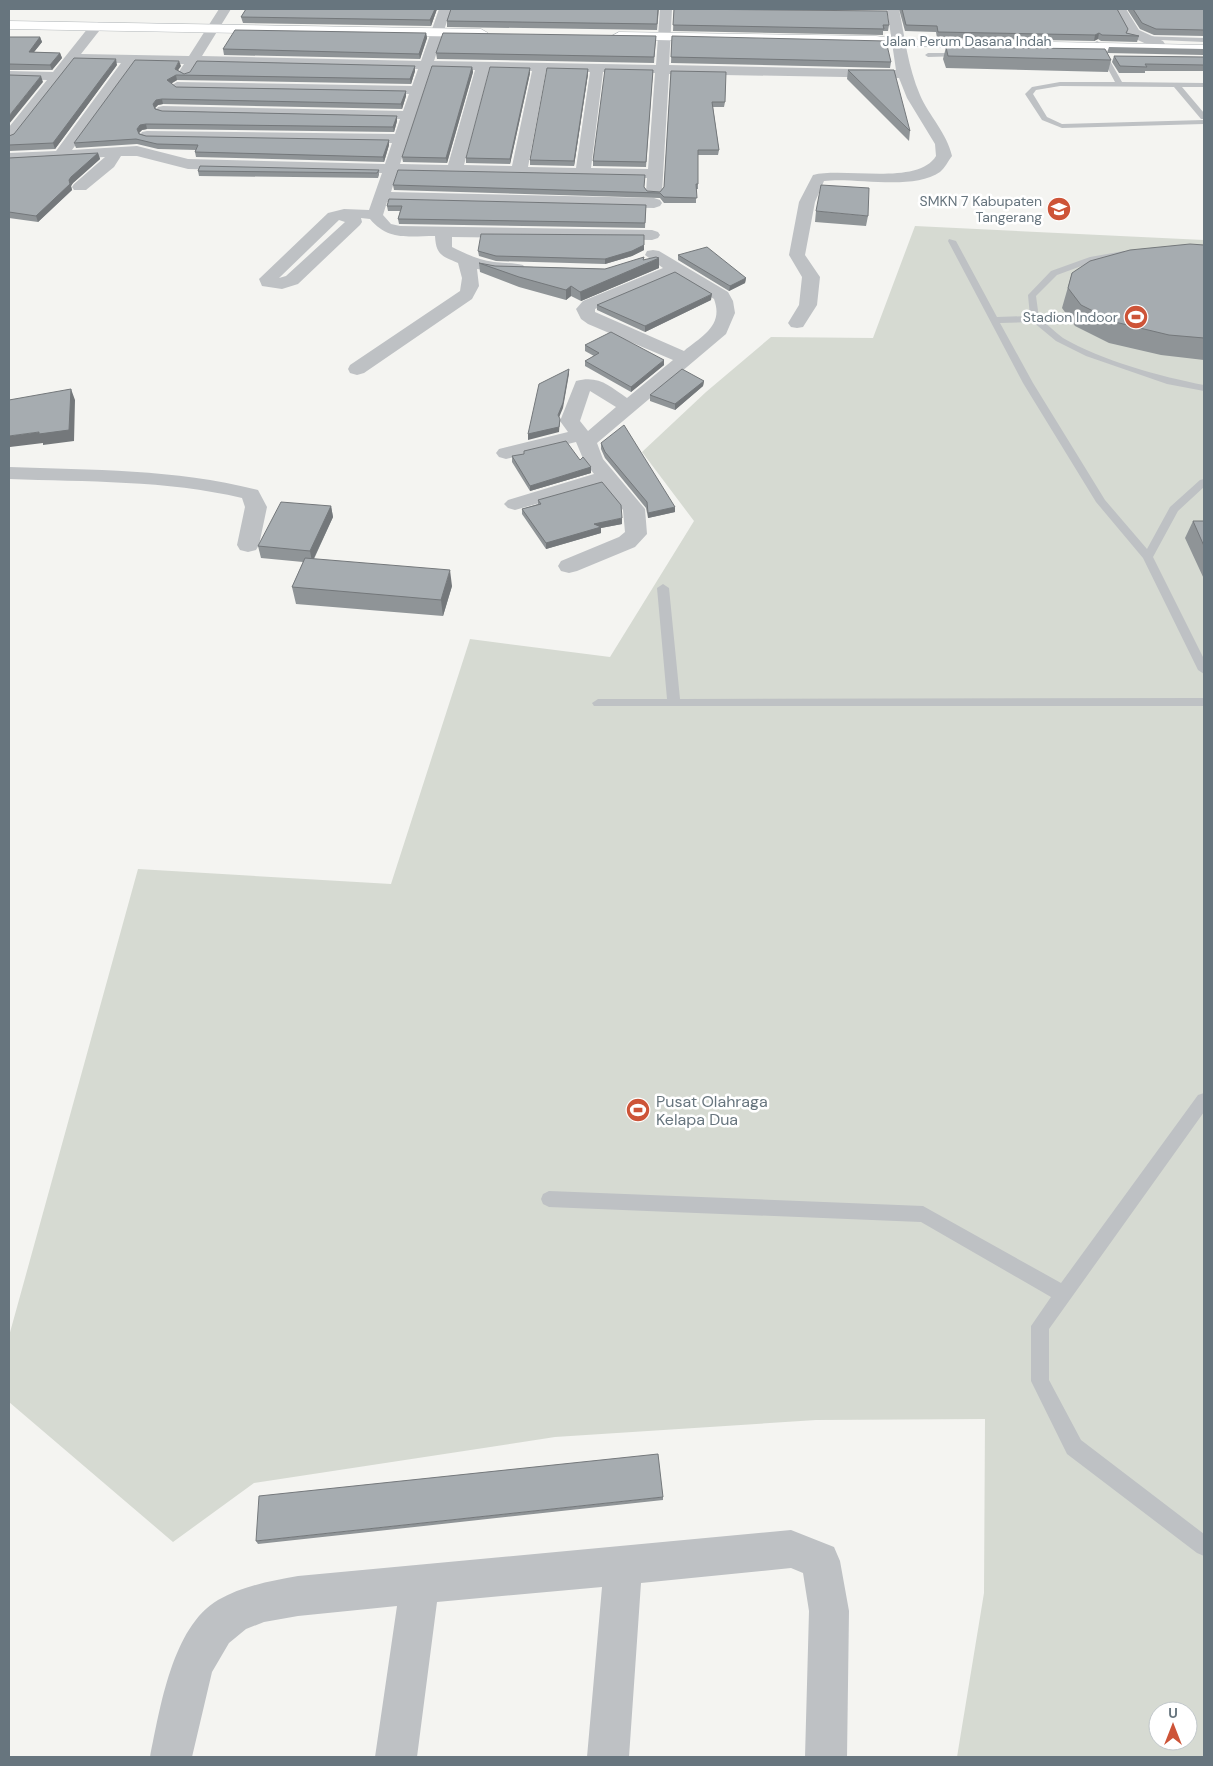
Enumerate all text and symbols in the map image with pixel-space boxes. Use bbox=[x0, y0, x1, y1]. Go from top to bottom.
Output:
street label: Jalan Perum Dasana Indah bbox=[882, 32, 1052, 50]
place label: SMKN 7 Kabupaten Tangerang bbox=[920, 192, 1042, 226]
school or university icon: SMKN 7 Kabupaten Tangerang bbox=[1046, 196, 1072, 222]
sports icon: Stadion Indoor bbox=[1123, 304, 1149, 330]
place label: Stadion Indoor bbox=[1023, 308, 1118, 326]
place label: Pusat Olahraga Kelapa Dua bbox=[656, 1091, 768, 1130]
sports icon: Pusat Olahraga Kelapa Dua bbox=[625, 1097, 651, 1123]
north arrow bbox=[1148, 1701, 1198, 1751]
text: U bbox=[1168, 1704, 1178, 1722]

